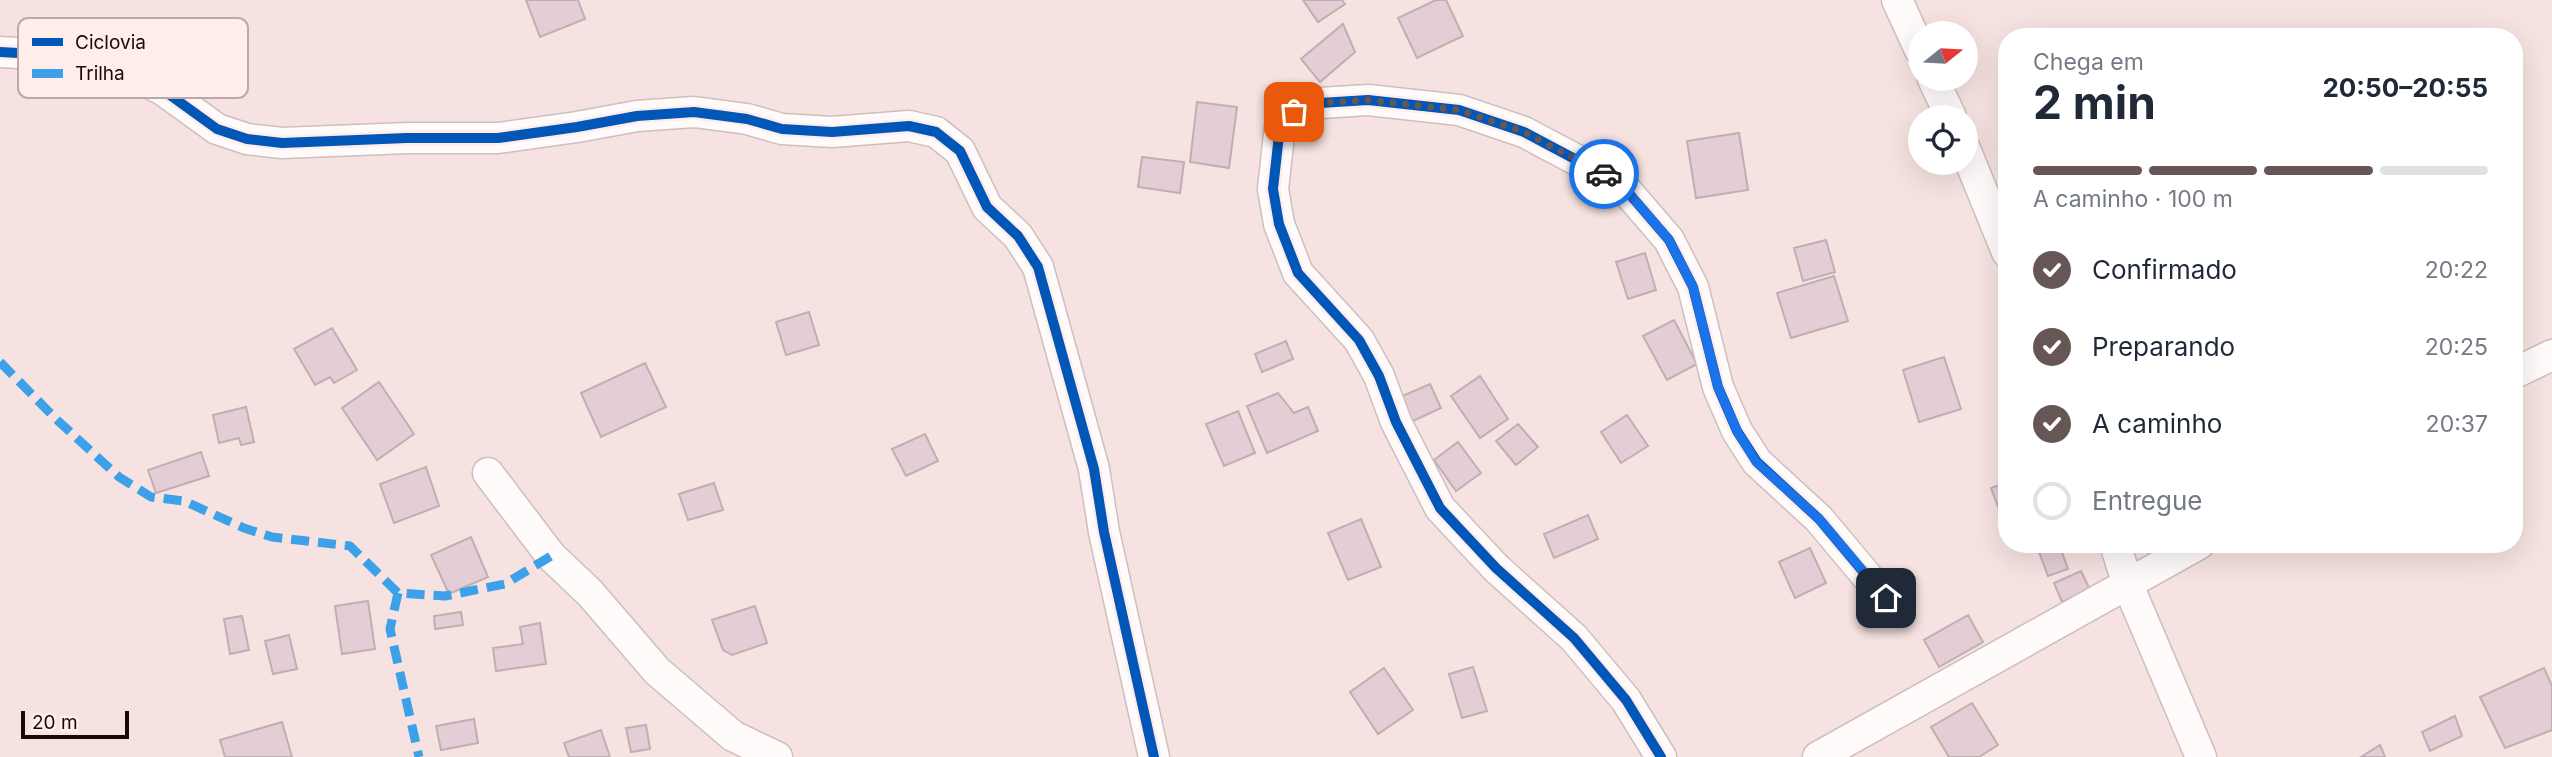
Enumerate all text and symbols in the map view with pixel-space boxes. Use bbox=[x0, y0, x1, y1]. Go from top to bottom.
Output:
legend bbox=[18, 18, 248, 98]
north arrow bbox=[1908, 21, 1978, 91]
map controls bbox=[1908, 21, 1978, 175]
text: Ciclovia bbox=[75, 31, 146, 54]
text: Chega em bbox=[2033, 48, 2144, 76]
text: Trilha bbox=[75, 62, 125, 85]
text: 20:50–20:55 bbox=[2322, 72, 2488, 103]
text: 2 min bbox=[2033, 74, 2156, 130]
pin bbox=[1264, 82, 1324, 142]
icon: bag bbox=[1275, 93, 1313, 131]
button: locate bbox=[1908, 105, 1978, 175]
courier bbox=[1569, 139, 1639, 209]
icon: car bbox=[1585, 155, 1623, 193]
text: A caminho · 100 m bbox=[2033, 185, 2233, 213]
icon: check bbox=[2033, 251, 2071, 289]
text: Confirmado bbox=[2092, 254, 2237, 285]
text: 20:22 bbox=[2425, 256, 2488, 284]
icon: check bbox=[2033, 328, 2071, 366]
text: Preparando bbox=[2092, 331, 2235, 362]
text: 20:25 bbox=[2425, 333, 2488, 361]
icon: check bbox=[2033, 405, 2071, 443]
text: A caminho bbox=[2092, 408, 2222, 439]
text: 20:37 bbox=[2426, 410, 2488, 438]
text: Entregue bbox=[2092, 485, 2203, 516]
pin bbox=[1856, 568, 1916, 628]
icon: home bbox=[1867, 579, 1905, 617]
scale bar bbox=[21, 708, 130, 740]
text: 20 m bbox=[32, 711, 78, 734]

